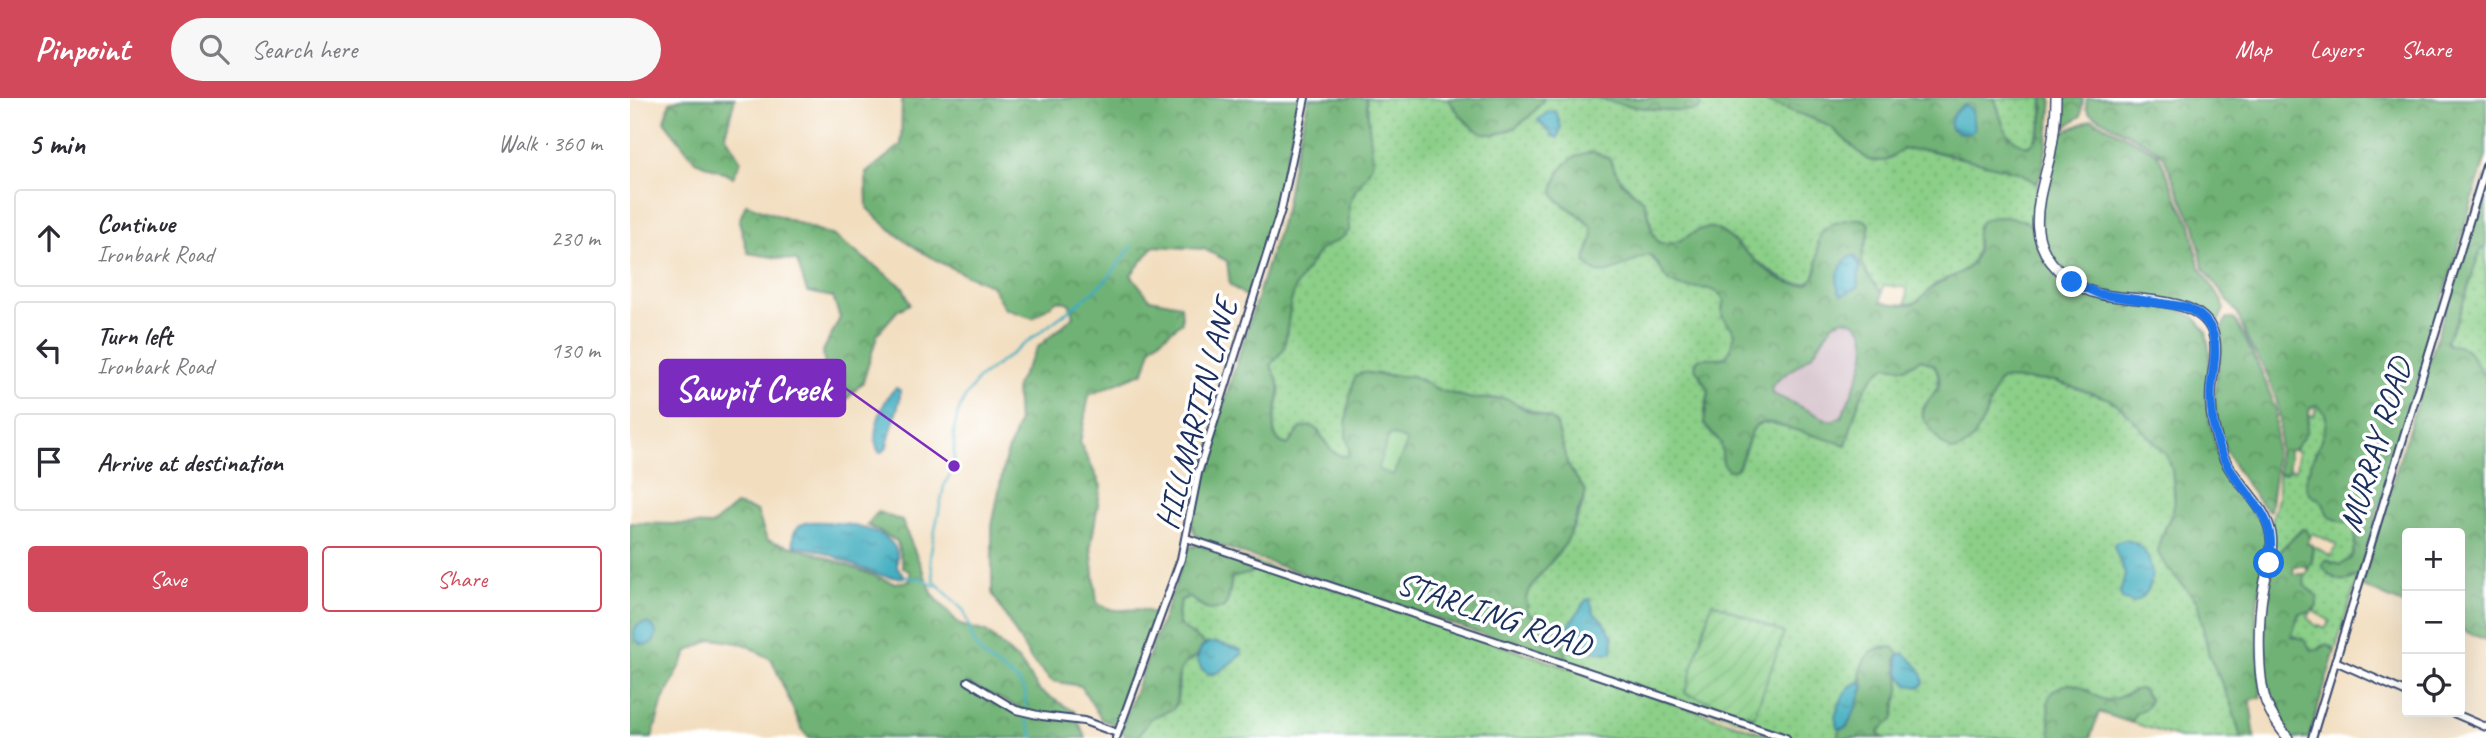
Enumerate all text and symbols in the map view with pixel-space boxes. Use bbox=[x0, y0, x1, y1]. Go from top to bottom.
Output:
search box bbox=[171, 18, 661, 81]
text: Pinpoint bbox=[35, 28, 129, 70]
icon: search bbox=[195, 30, 233, 68]
text: Search here bbox=[251, 33, 357, 66]
text: Map bbox=[2235, 34, 2272, 64]
text: Layers bbox=[2310, 34, 2363, 64]
text: Share bbox=[2401, 34, 2451, 64]
text: 5 min bbox=[28, 125, 85, 163]
text: Walk · 360 m bbox=[498, 129, 602, 158]
text: Continue bbox=[97, 207, 175, 240]
icon: ahead bbox=[30, 219, 68, 257]
text: 230 m bbox=[551, 224, 600, 253]
text: Ironbark Road bbox=[97, 240, 214, 269]
route end bbox=[2056, 266, 2087, 297]
street label: HILLMARTIN LANE bbox=[1145, 290, 1248, 534]
text: Turn left bbox=[97, 319, 172, 352]
icon: left bbox=[30, 331, 68, 369]
text: 130 m bbox=[551, 336, 600, 365]
street label: MURRAY ROAD bbox=[2329, 350, 2422, 537]
text: Ironbark Road bbox=[97, 352, 214, 381]
callout: Sawpit Creek bbox=[660, 360, 845, 416]
text: Sawpit Creek bbox=[675, 367, 834, 412]
icon: arrive bbox=[30, 443, 68, 481]
text: Arrive at destination bbox=[97, 446, 283, 479]
map controls bbox=[2402, 528, 2465, 717]
button: + bbox=[2402, 528, 2465, 591]
button: Save bbox=[28, 546, 308, 612]
button: Share bbox=[322, 546, 602, 612]
route start bbox=[2253, 547, 2284, 578]
street label: STARLING ROAD bbox=[1392, 561, 1599, 668]
button: − bbox=[2402, 591, 2465, 654]
button: locate bbox=[2402, 654, 2465, 717]

